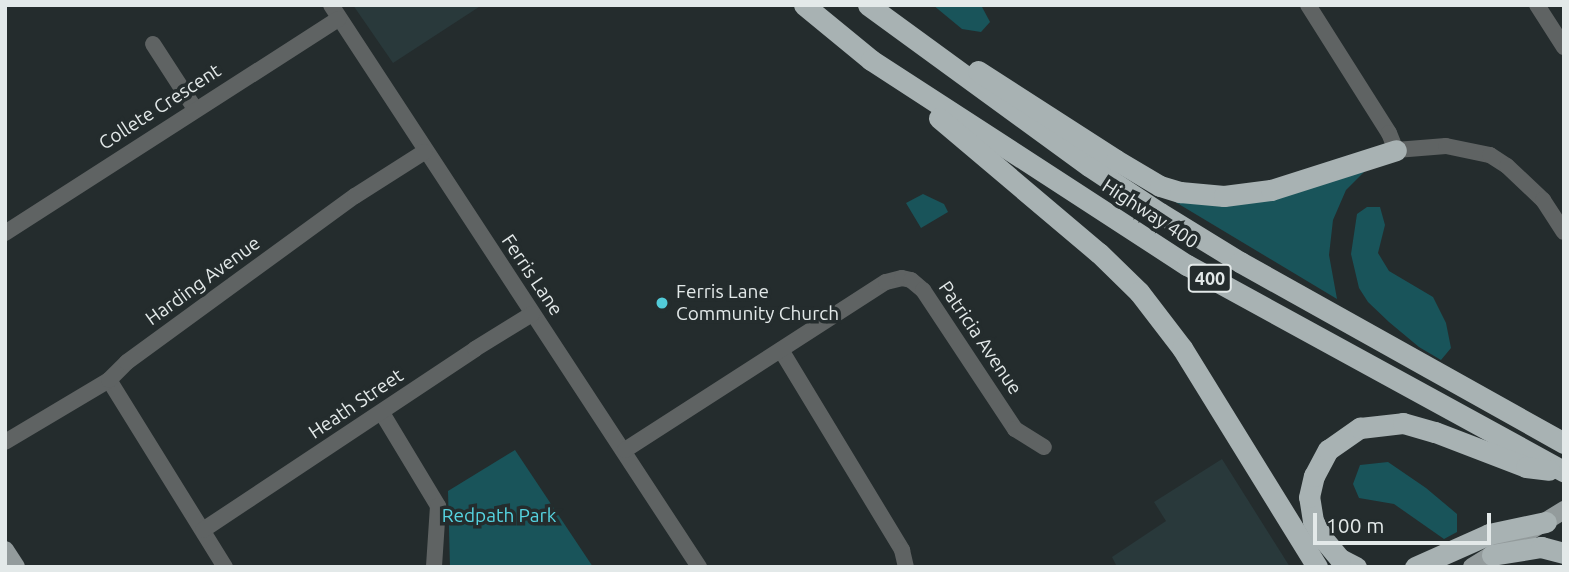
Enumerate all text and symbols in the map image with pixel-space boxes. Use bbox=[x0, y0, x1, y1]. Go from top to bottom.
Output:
street label: Collete Crescent bbox=[95, 59, 225, 155]
street label: Highway 400 bbox=[1098, 175, 1202, 253]
street label: Ferris Lane bbox=[497, 230, 567, 320]
street label: Harding Avenue bbox=[141, 232, 265, 330]
road number: 400 bbox=[1187, 264, 1233, 292]
street label: Patricia Avenue bbox=[934, 277, 1026, 399]
place label: Ferris Lane Community Church bbox=[676, 281, 839, 325]
marker: Ferris Lane Community Church bbox=[654, 295, 670, 311]
street label: Heath Street bbox=[304, 364, 408, 444]
scale bar bbox=[1317, 498, 1496, 542]
park label: Redpath Park bbox=[442, 505, 556, 527]
text: 100 m bbox=[1326, 513, 1384, 537]

